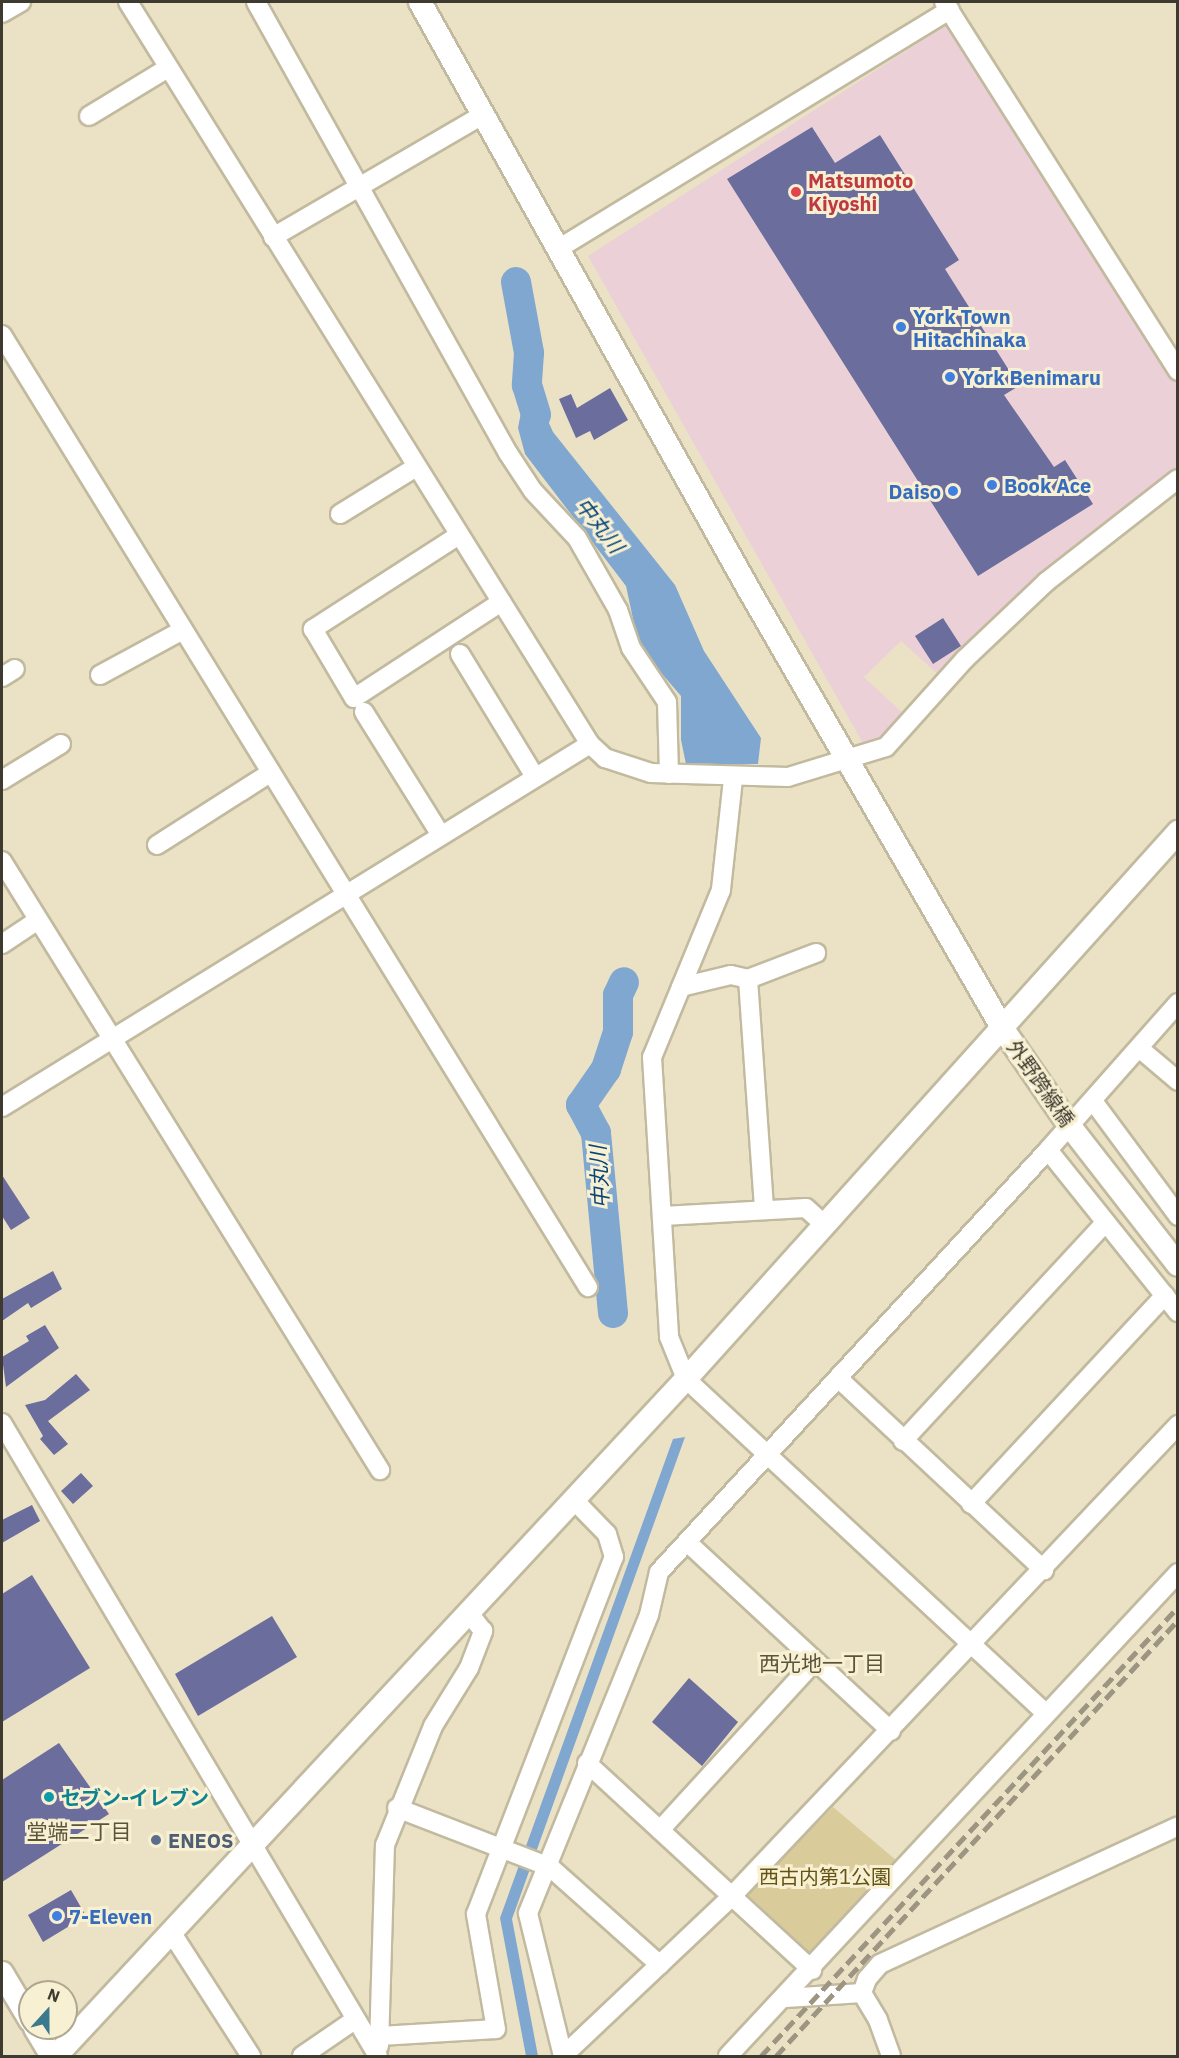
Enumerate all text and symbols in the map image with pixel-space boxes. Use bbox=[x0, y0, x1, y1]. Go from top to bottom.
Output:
place label: Matsumoto Kiyoshi bbox=[808, 168, 913, 215]
marker: Matsumoto Kiyoshi bbox=[789, 185, 803, 199]
place label: York Town Hitachinaka bbox=[913, 304, 1026, 351]
marker: York Town Hitachinaka bbox=[894, 320, 908, 334]
place label: York Benimaru bbox=[962, 365, 1101, 389]
marker: York Benimaru bbox=[943, 370, 957, 384]
place label: Book Ace bbox=[1004, 473, 1091, 497]
marker: Book Ace bbox=[985, 478, 999, 492]
place label: Daiso bbox=[889, 479, 941, 503]
marker: Daiso bbox=[946, 484, 960, 498]
water label: 中丸川 bbox=[571, 492, 629, 558]
street label: 外野跨線橋 bbox=[1002, 1035, 1080, 1131]
water label: 中丸川 bbox=[585, 1145, 613, 1209]
district label: 西光地一丁目 bbox=[759, 1650, 885, 1676]
place label: セブン-イレブン bbox=[61, 1785, 209, 1809]
marker: セブン-イレブン bbox=[42, 1790, 56, 1804]
district label: 堂端二丁目 bbox=[27, 1818, 131, 1844]
place label: ENEOS bbox=[168, 1828, 233, 1852]
marker: ENEOS bbox=[149, 1833, 163, 1847]
park label: 西古内第1公園 bbox=[759, 1864, 891, 1888]
place label: 7-Eleven bbox=[69, 1904, 152, 1928]
marker: 7-Eleven bbox=[50, 1909, 64, 1923]
north arrow bbox=[18, 1980, 78, 2040]
text: N bbox=[45, 1984, 63, 2006]

